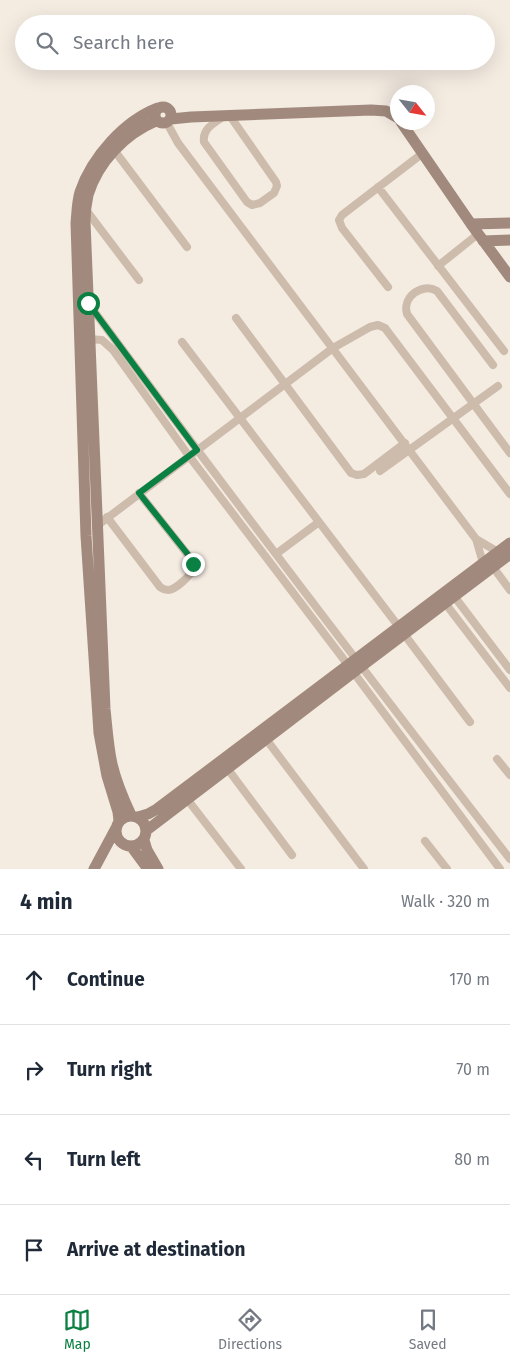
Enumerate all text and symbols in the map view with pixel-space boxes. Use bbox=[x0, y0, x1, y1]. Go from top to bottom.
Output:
search box bbox=[15, 15, 495, 70]
icon: search bbox=[33, 29, 61, 57]
text: Search here bbox=[73, 31, 174, 54]
north arrow bbox=[390, 85, 435, 130]
route start bbox=[77, 292, 100, 315]
route end bbox=[182, 553, 205, 576]
text: 4 min bbox=[20, 889, 73, 915]
text: Walk · 320 m bbox=[401, 892, 490, 911]
icon: ahead bbox=[20, 966, 48, 994]
text: Continue bbox=[67, 968, 145, 991]
text: 170 m bbox=[449, 970, 490, 989]
icon: right bbox=[20, 1056, 48, 1084]
text: Turn right bbox=[67, 1058, 152, 1081]
text: 70 m bbox=[456, 1060, 490, 1079]
icon: left bbox=[20, 1146, 48, 1174]
text: Turn left bbox=[67, 1148, 141, 1171]
text: 80 m bbox=[454, 1150, 490, 1169]
icon: arrive bbox=[20, 1236, 48, 1264]
text: Arrive at destination bbox=[67, 1238, 246, 1261]
tab: Map bbox=[63, 1306, 91, 1353]
tab: Directions bbox=[218, 1306, 282, 1353]
tab: Saved bbox=[409, 1306, 447, 1353]

